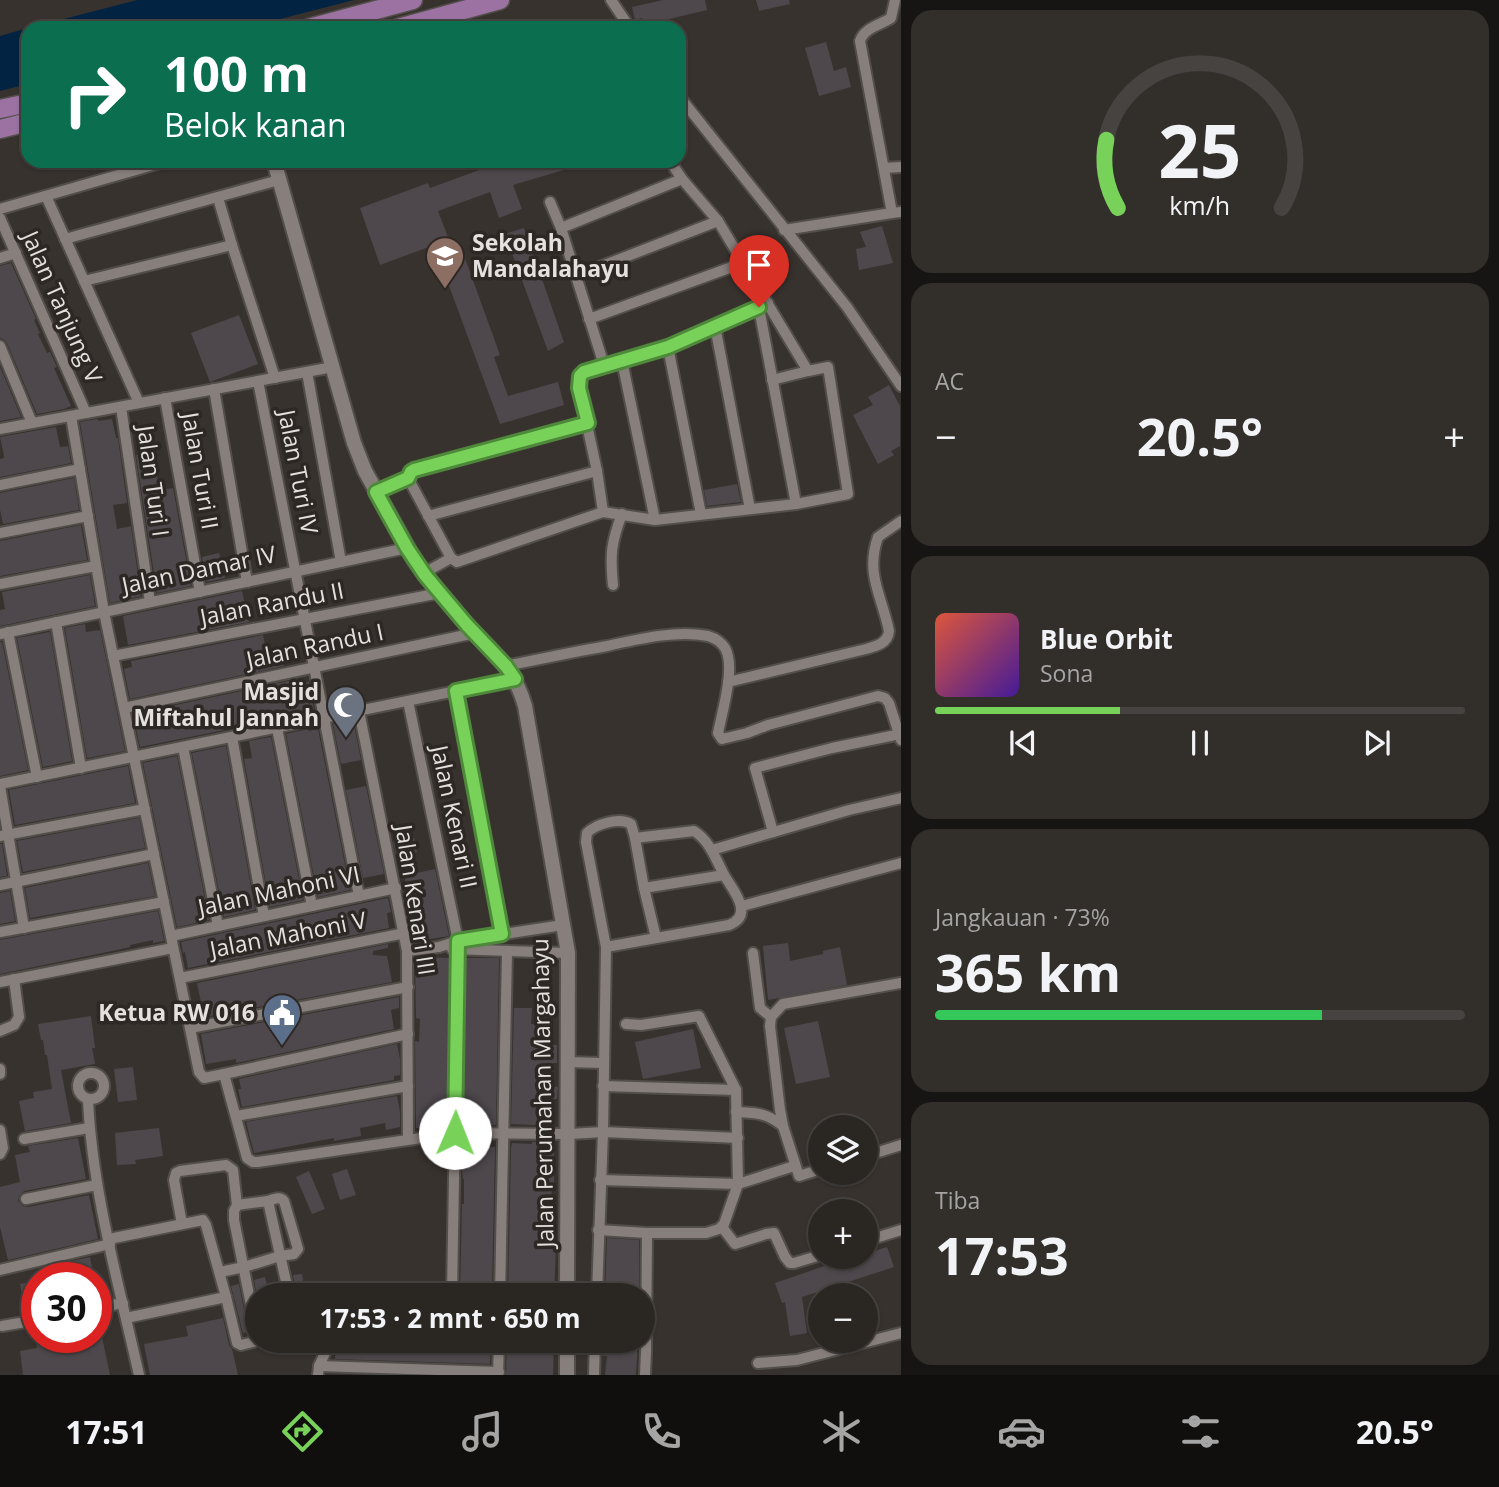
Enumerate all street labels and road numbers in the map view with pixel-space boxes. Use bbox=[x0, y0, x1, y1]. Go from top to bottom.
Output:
street label: Jalan Tanjung V bbox=[14, 224, 111, 388]
street label: Jalan Turi IV bbox=[271, 405, 327, 537]
street label: Jalan Turi II bbox=[175, 408, 227, 532]
street label: Jalan Turi I bbox=[130, 421, 178, 539]
street label: Jalan Damar IV bbox=[117, 537, 279, 601]
street label: Jalan Randu II bbox=[195, 573, 346, 633]
street label: Jalan Randu I bbox=[241, 615, 386, 676]
street label: Jalan Kenari II bbox=[424, 740, 486, 891]
street label: Jalan Kenari III bbox=[388, 820, 444, 977]
street label: Jalan Mahoni VI bbox=[193, 857, 363, 923]
street label: Jalan Mahoni V bbox=[205, 903, 369, 965]
street label: Jalan Perumahan Margahayu bbox=[523, 938, 561, 1250]

